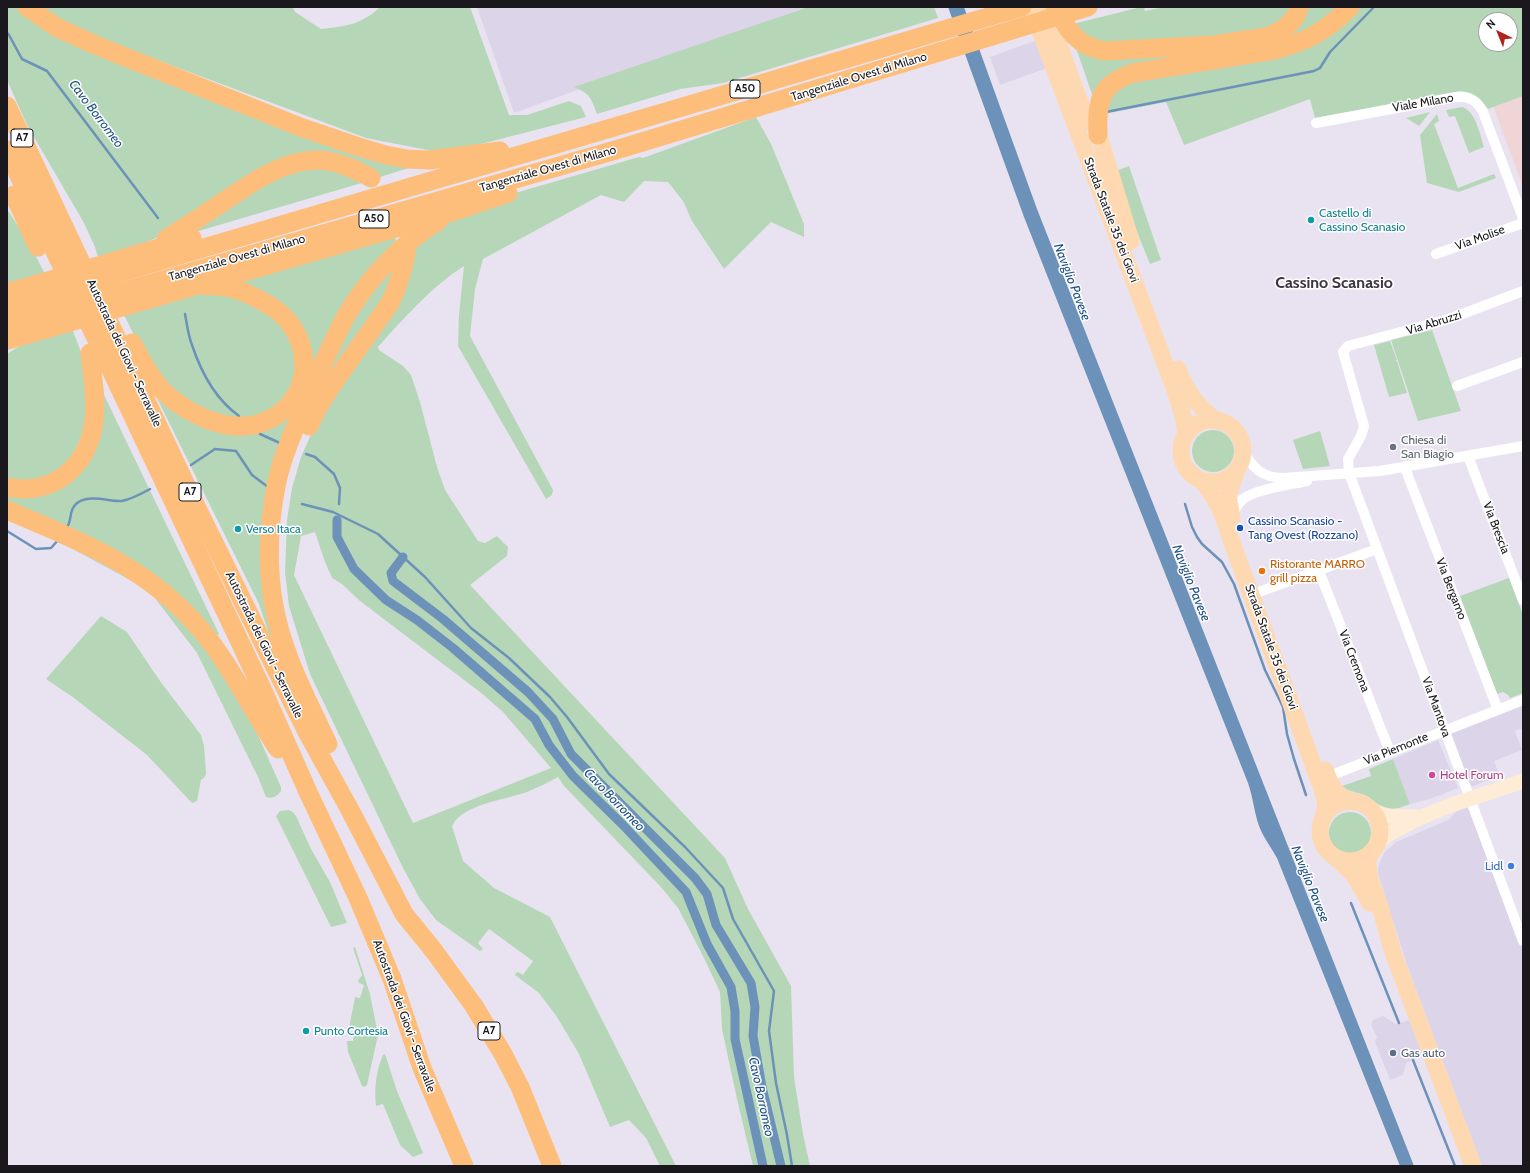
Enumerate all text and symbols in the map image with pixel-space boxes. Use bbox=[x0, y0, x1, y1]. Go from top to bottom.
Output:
north arrow bbox=[1478, 12, 1518, 52]
text: N bbox=[1483, 16, 1498, 32]
street label: Tangenziale Ovest di Milano bbox=[789, 49, 929, 105]
water label: Cavo Borromeo bbox=[65, 77, 127, 151]
road number: A50 bbox=[730, 80, 760, 98]
street label: Viale Milano bbox=[1391, 91, 1455, 115]
road number: A7 bbox=[11, 129, 33, 147]
street label: Tangenziale Ovest di Milano bbox=[478, 143, 618, 195]
street label: Strada Statale 35 dei Giovi bbox=[1081, 156, 1141, 284]
place label: Castello di Cassino Scanasio bbox=[1319, 206, 1405, 234]
road number: A50 bbox=[359, 210, 389, 228]
marker: Castello di Cassino Scanasio bbox=[1306, 215, 1316, 225]
street label: Via Molise bbox=[1453, 222, 1507, 254]
street label: Tangenziale Ovest di Milano bbox=[167, 232, 307, 284]
water label: Naviglio Pavese bbox=[1050, 241, 1094, 323]
district label: Cassino Scanasio bbox=[1275, 273, 1393, 293]
street label: Autostrada dei Giovi - Serravalle bbox=[83, 277, 165, 429]
street label: Via Abruzzi bbox=[1405, 308, 1463, 338]
place label: Chiesa di San Biagio bbox=[1401, 433, 1454, 461]
marker: Chiesa di San Biagio bbox=[1388, 442, 1398, 452]
road number: A7 bbox=[179, 483, 201, 501]
street label: Via Brescia bbox=[1480, 500, 1512, 556]
place label: Cassino Scanasio - Tang Ovest (Rozzano) bbox=[1248, 514, 1359, 542]
place label: Verso Itaca bbox=[246, 522, 301, 536]
marker: Cassino Scanasio - Tang Ovest (Rozzano) bbox=[1235, 523, 1245, 533]
marker: Verso Itaca bbox=[233, 524, 243, 534]
water label: Naviglio Pavese bbox=[1169, 542, 1213, 624]
street label: Via Bergamo bbox=[1433, 556, 1469, 622]
place label: Ristorante MARRO grill pizza bbox=[1270, 557, 1365, 585]
marker: Ristorante MARRO grill pizza bbox=[1257, 566, 1267, 576]
street label: Autostrada dei Giovi - Serravalle bbox=[222, 569, 306, 721]
street label: Strada Statale 35 dei Giovi bbox=[1242, 582, 1300, 712]
street label: Via Cremona bbox=[1336, 628, 1372, 694]
street label: Via Mantova bbox=[1418, 675, 1454, 739]
street label: Via Piemonte bbox=[1362, 730, 1430, 768]
water label: Cavo Borromeo bbox=[580, 765, 648, 835]
place label: Hotel Forum bbox=[1440, 768, 1503, 782]
marker: Hotel Forum bbox=[1427, 770, 1437, 780]
water label: Naviglio Pavese bbox=[1288, 843, 1332, 925]
place label: Lidl bbox=[1485, 859, 1503, 873]
marker: Lidl bbox=[1506, 861, 1516, 871]
street label: Autostrada dei Giovi - Serravalle bbox=[370, 938, 438, 1094]
road number: A7 bbox=[478, 1022, 500, 1040]
place label: Punto Cortesia bbox=[314, 1024, 388, 1038]
marker: Punto Cortesia bbox=[301, 1026, 311, 1036]
place label: Gas auto bbox=[1401, 1046, 1445, 1060]
marker: Gas auto bbox=[1388, 1048, 1398, 1058]
water label: Cavo Borromeo bbox=[745, 1056, 777, 1138]

